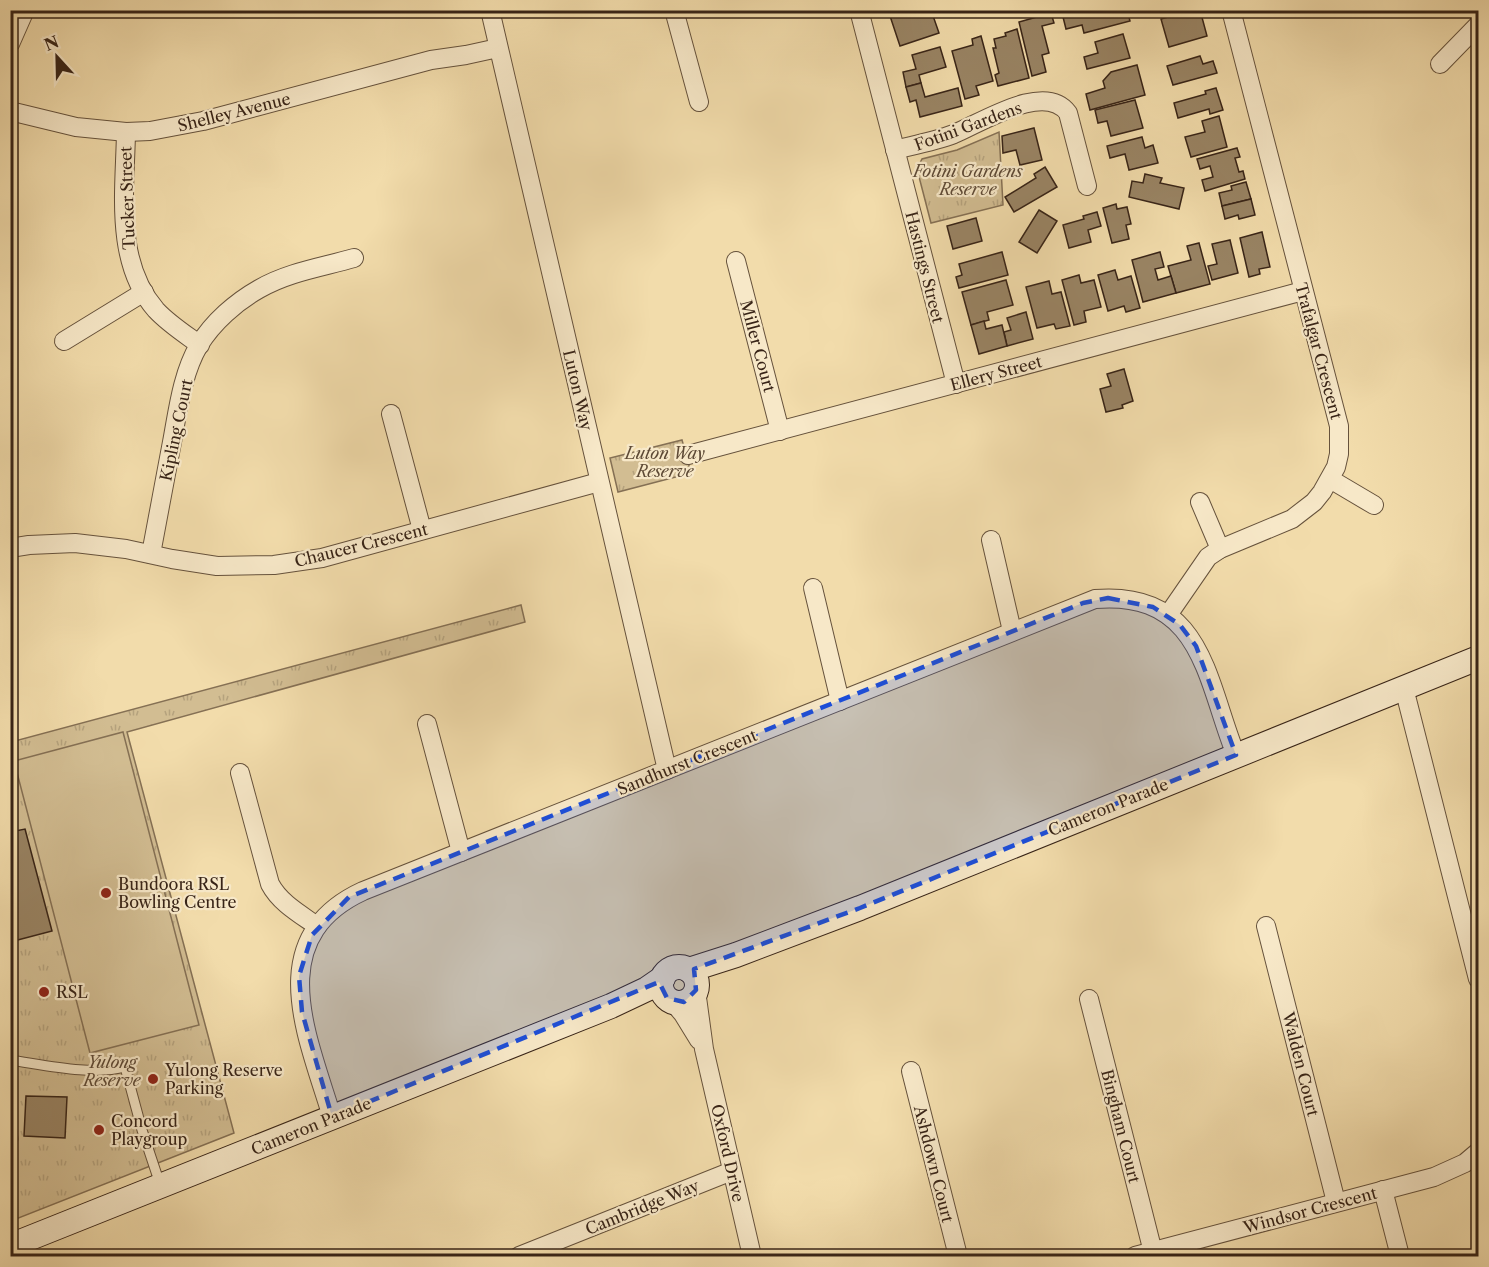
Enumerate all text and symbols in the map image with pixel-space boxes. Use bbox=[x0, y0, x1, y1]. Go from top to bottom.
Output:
north arrow bbox=[27, 27, 87, 87]
text: N bbox=[41, 31, 62, 55]
street label: Shelley Avenue bbox=[176, 88, 293, 136]
street label: Fotini Gardens bbox=[912, 97, 1024, 155]
street label: Tucker Street bbox=[115, 146, 139, 250]
park label: Fotini Gardens Reserve bbox=[911, 161, 1023, 199]
street label: Hastings Street bbox=[901, 209, 949, 325]
street label: Trafalgar Crescent bbox=[1291, 281, 1347, 422]
street label: Miller Court bbox=[736, 298, 780, 395]
street label: Luton Way bbox=[559, 348, 597, 434]
street label: Ellery Street bbox=[948, 351, 1044, 395]
street label: Kipling Court bbox=[155, 377, 197, 483]
park label: Luton Way Reserve bbox=[623, 443, 705, 481]
street label: Chaucer Crescent bbox=[292, 519, 430, 571]
street label: Sandhurst Crescent bbox=[614, 725, 760, 799]
street label: Cameron Parade bbox=[1045, 774, 1171, 840]
place label: Bundoora RSL Bowling Centre bbox=[118, 874, 237, 912]
marker: Bundoora RSL Bowling Centre bbox=[99, 886, 113, 900]
place label: RSL bbox=[56, 982, 88, 1002]
marker: RSL bbox=[37, 985, 51, 999]
street label: Walden Court bbox=[1278, 1009, 1324, 1118]
park label: Yulong Reserve bbox=[82, 1052, 142, 1090]
place label: Yulong Reserve Parking bbox=[164, 1060, 283, 1098]
street label: Bingham Court bbox=[1097, 1067, 1145, 1185]
marker: Yulong Reserve Parking bbox=[146, 1072, 160, 1086]
street label: Cameron Parade bbox=[248, 1093, 374, 1159]
street label: Oxford Drive bbox=[707, 1102, 749, 1204]
street label: Ashdown Court bbox=[910, 1102, 958, 1225]
place label: Concord Playgroup bbox=[111, 1111, 188, 1149]
marker: Concord Playgroup bbox=[92, 1123, 106, 1137]
street label: Cambridge Way bbox=[582, 1175, 703, 1239]
street label: Windsor Crescent bbox=[1240, 1182, 1379, 1238]

